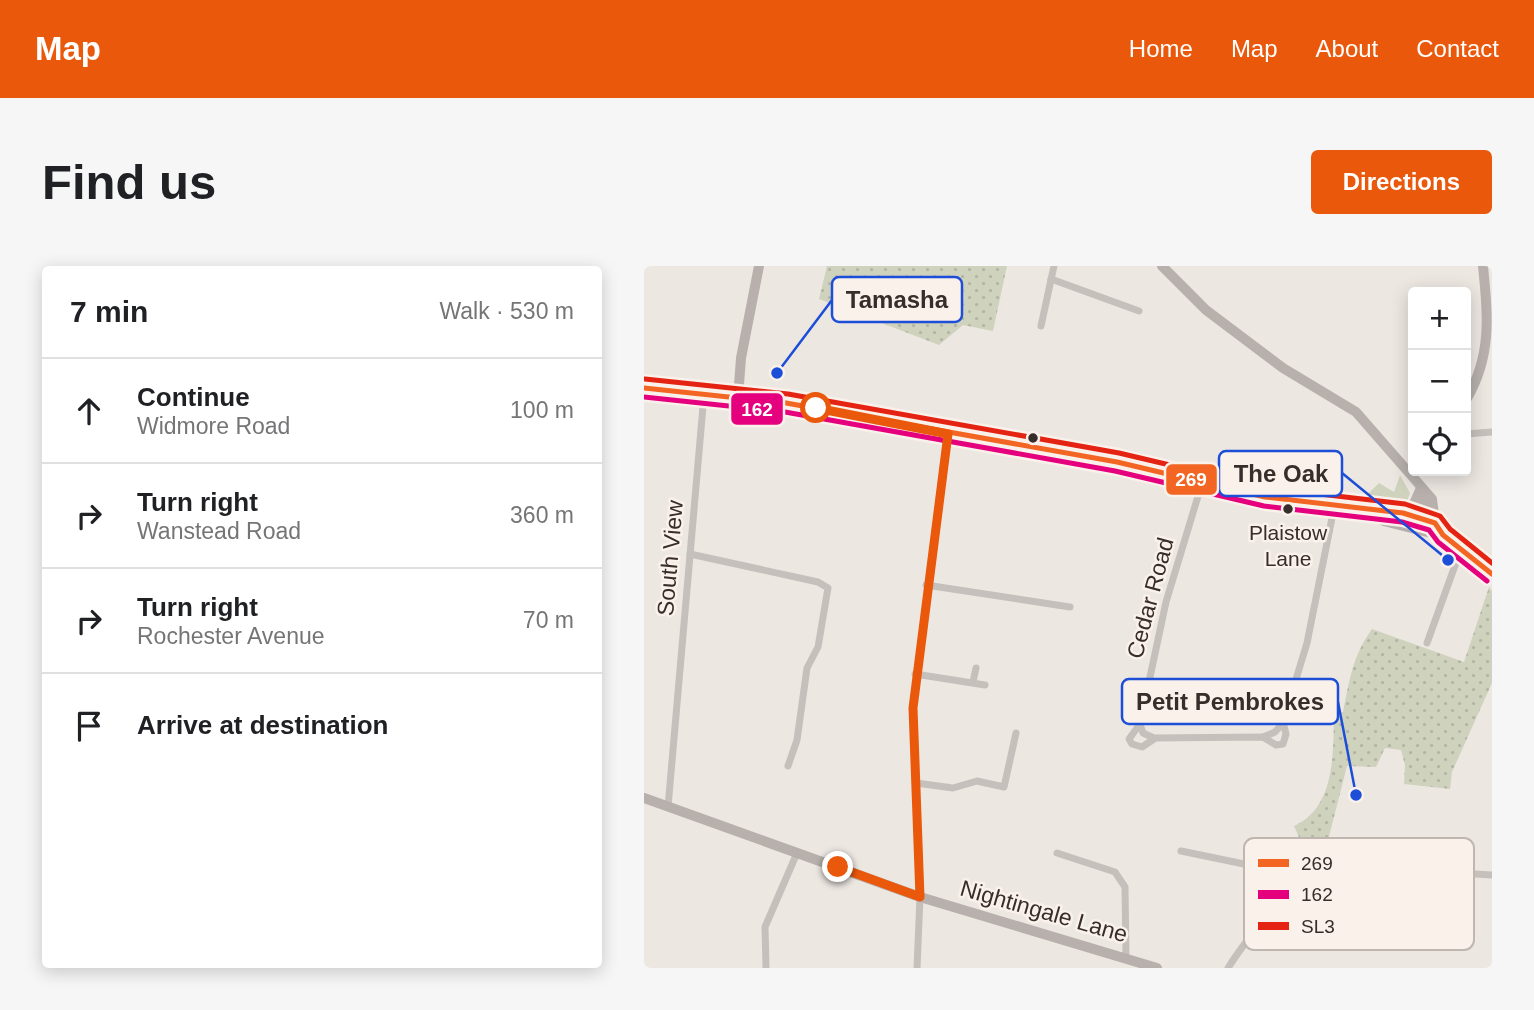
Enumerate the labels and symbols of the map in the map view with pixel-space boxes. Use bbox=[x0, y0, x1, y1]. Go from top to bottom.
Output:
callout: Tamasha bbox=[832, 277, 962, 322]
text: Tamasha bbox=[846, 286, 949, 313]
line badge: 162 bbox=[730, 392, 784, 426]
route start bbox=[800, 392, 831, 423]
text: 162 bbox=[741, 399, 773, 420]
unlabelled marker bbox=[1026, 431, 1040, 445]
callout: The Oak bbox=[1219, 451, 1342, 496]
text: The Oak bbox=[1234, 460, 1329, 487]
line badge: 269 bbox=[1165, 463, 1218, 496]
text: 269 bbox=[1175, 469, 1207, 490]
street label: South View bbox=[652, 499, 688, 617]
marker: Plaistow Lane bbox=[1281, 502, 1295, 516]
place label: Plaistow Lane bbox=[1249, 521, 1328, 570]
street label: Cedar Road bbox=[1121, 535, 1179, 661]
callout: Petit Pembrokes bbox=[1122, 679, 1338, 724]
text: Petit Pembrokes bbox=[1136, 688, 1324, 715]
legend bbox=[1244, 838, 1474, 950]
route end bbox=[822, 851, 853, 882]
text: 269 bbox=[1301, 853, 1333, 874]
street label: Nightingale Lane bbox=[957, 875, 1131, 947]
text: 162 bbox=[1301, 884, 1333, 905]
text: SL3 bbox=[1301, 916, 1335, 937]

